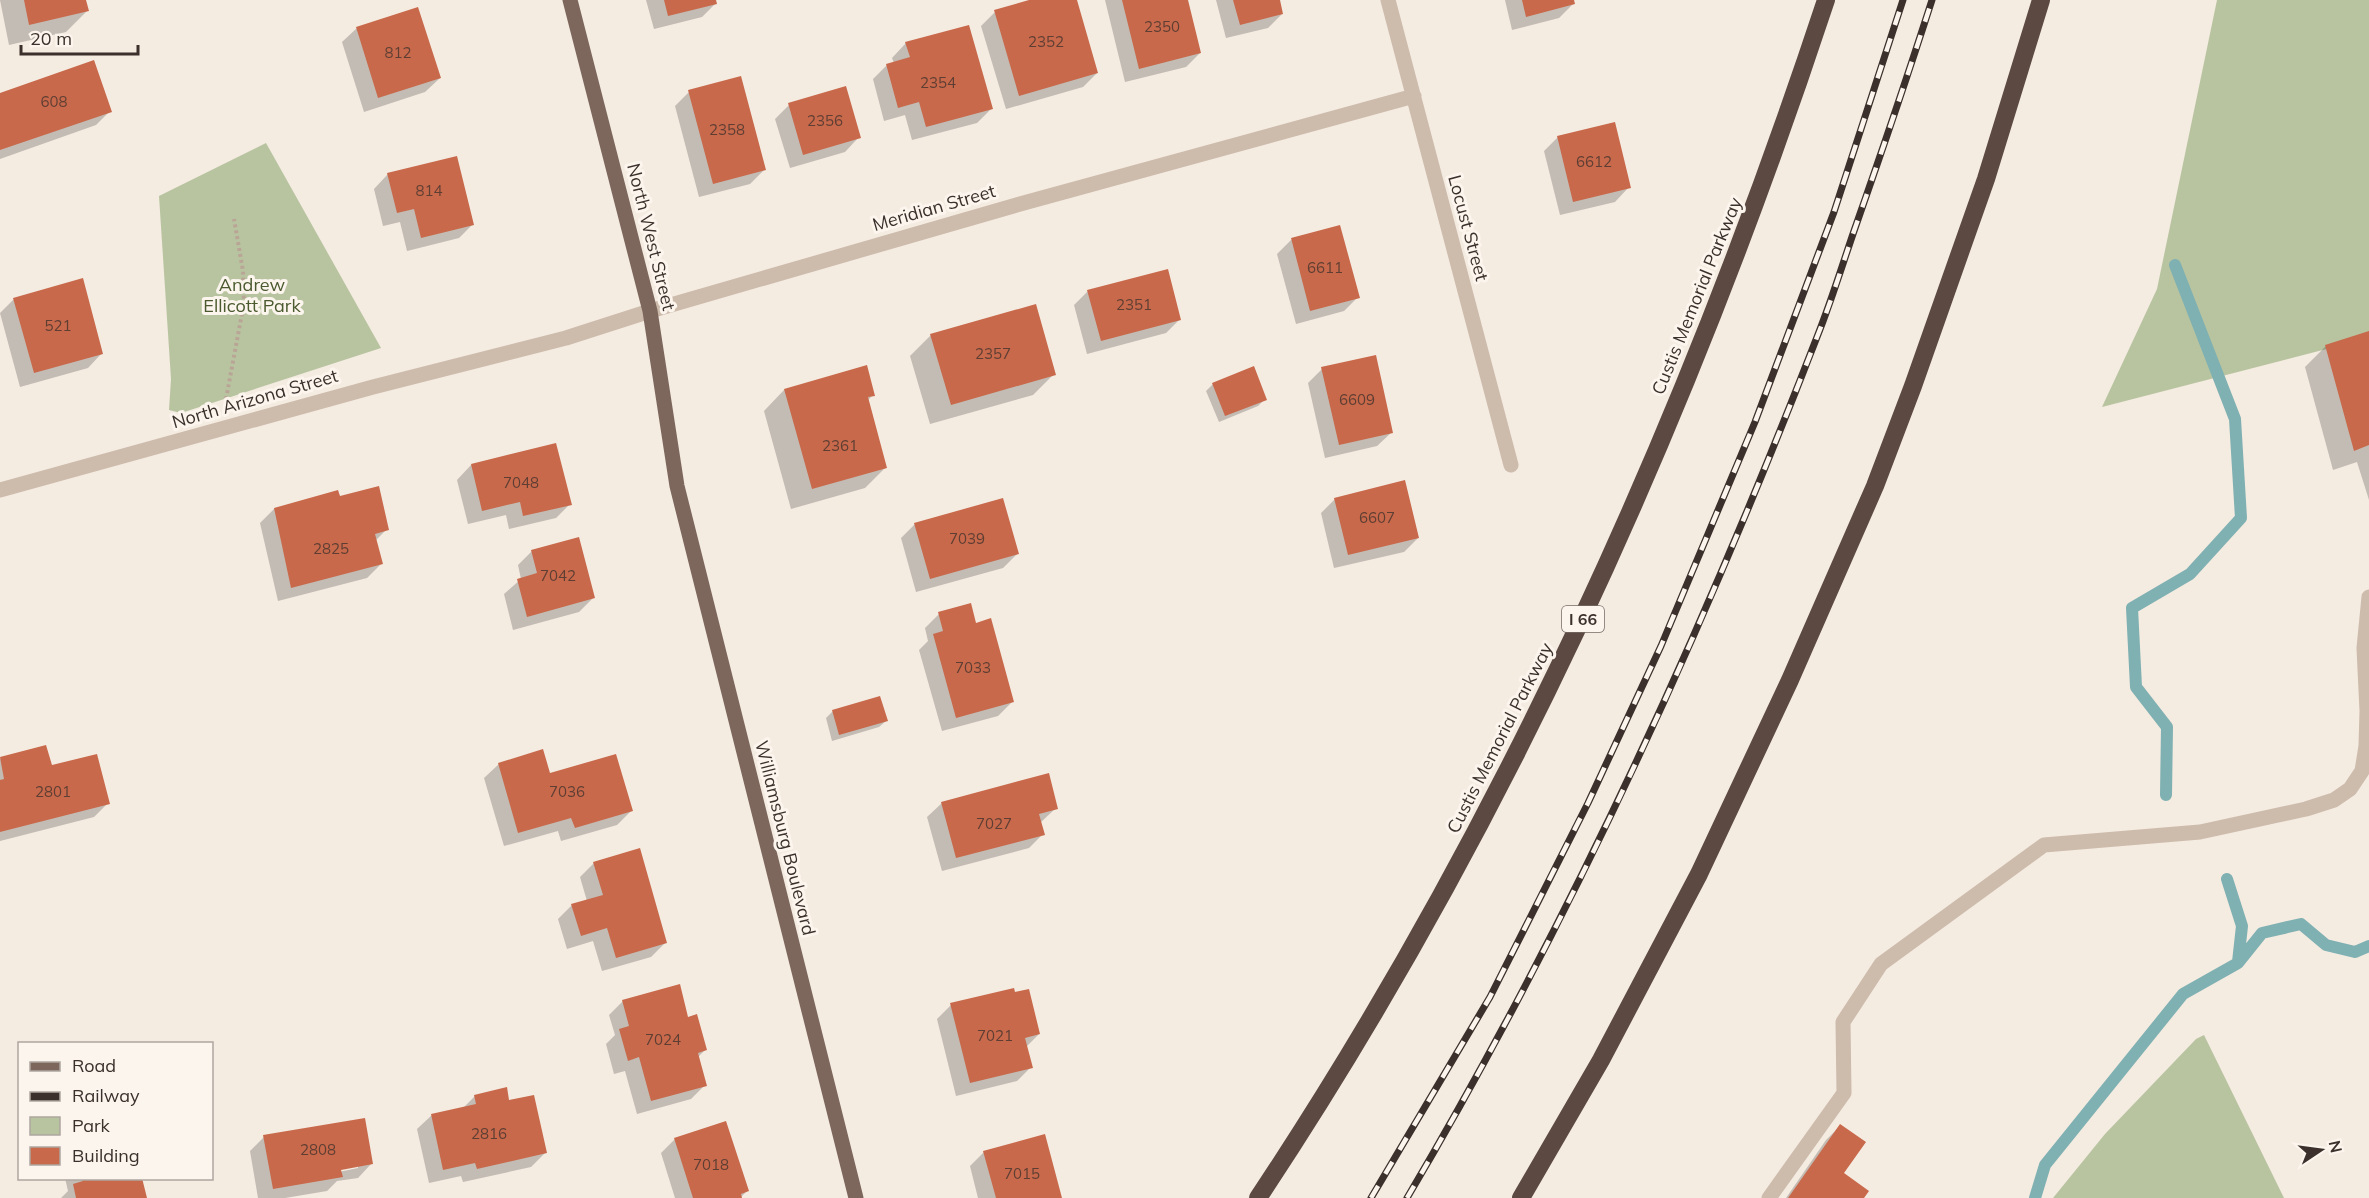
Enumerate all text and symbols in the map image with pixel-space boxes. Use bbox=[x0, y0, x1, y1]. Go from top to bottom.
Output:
house number: 2350 bbox=[1144, 17, 1180, 36]
scale bar bbox=[21, 18, 138, 56]
text: 20 m bbox=[30, 27, 72, 50]
house number: 2352 bbox=[1028, 32, 1064, 51]
house number: 812 bbox=[384, 43, 412, 62]
house number: 2354 bbox=[920, 73, 956, 92]
house number: 608 bbox=[40, 92, 68, 111]
house number: 2356 bbox=[807, 111, 843, 130]
house number: 2358 bbox=[709, 120, 745, 139]
house number: 6612 bbox=[1576, 152, 1612, 171]
street label: North West Street bbox=[622, 161, 681, 313]
street label: Locust Street bbox=[1443, 172, 1494, 283]
street label: Meridian Street bbox=[870, 179, 998, 236]
house number: 814 bbox=[415, 181, 443, 200]
street label: Custis Memorial Parkway bbox=[1646, 193, 1747, 398]
house number: 6611 bbox=[1307, 258, 1343, 277]
park label: Andrew Ellicott Park bbox=[203, 273, 301, 317]
house number: 2351 bbox=[1116, 295, 1152, 314]
house number: 521 bbox=[44, 316, 72, 335]
house number: 2357 bbox=[975, 344, 1011, 363]
street label: North Arizona Street bbox=[169, 364, 341, 433]
house number: 6609 bbox=[1339, 390, 1375, 409]
house number: 2361 bbox=[822, 436, 858, 455]
house number: 7048 bbox=[503, 473, 539, 492]
house number: 6607 bbox=[1359, 508, 1395, 527]
house number: 7039 bbox=[949, 529, 985, 548]
house number: 2825 bbox=[313, 539, 349, 558]
house number: 7042 bbox=[540, 566, 576, 585]
road number: I 66 bbox=[1562, 606, 1604, 632]
street label: Custis Memorial Parkway bbox=[1441, 638, 1558, 837]
house number: 7033 bbox=[955, 658, 991, 677]
street label: Williamsburg Boulevard bbox=[750, 738, 821, 938]
house number: 2801 bbox=[35, 782, 71, 801]
house number: 7036 bbox=[549, 782, 585, 801]
house number: 7027 bbox=[976, 814, 1012, 833]
house number: 7021 bbox=[977, 1026, 1013, 1045]
house number: 7024 bbox=[645, 1030, 681, 1049]
legend bbox=[18, 1042, 213, 1180]
text: Road bbox=[72, 1054, 116, 1077]
text: Railway bbox=[72, 1084, 140, 1107]
text: Park bbox=[72, 1114, 111, 1137]
north arrow bbox=[2291, 1120, 2351, 1180]
house number: 2816 bbox=[471, 1124, 507, 1143]
text: N bbox=[2325, 1138, 2347, 1155]
house number: 2808 bbox=[300, 1140, 336, 1159]
text: Building bbox=[72, 1144, 140, 1167]
house number: 7018 bbox=[693, 1155, 729, 1174]
house number: 7015 bbox=[1004, 1164, 1040, 1183]

